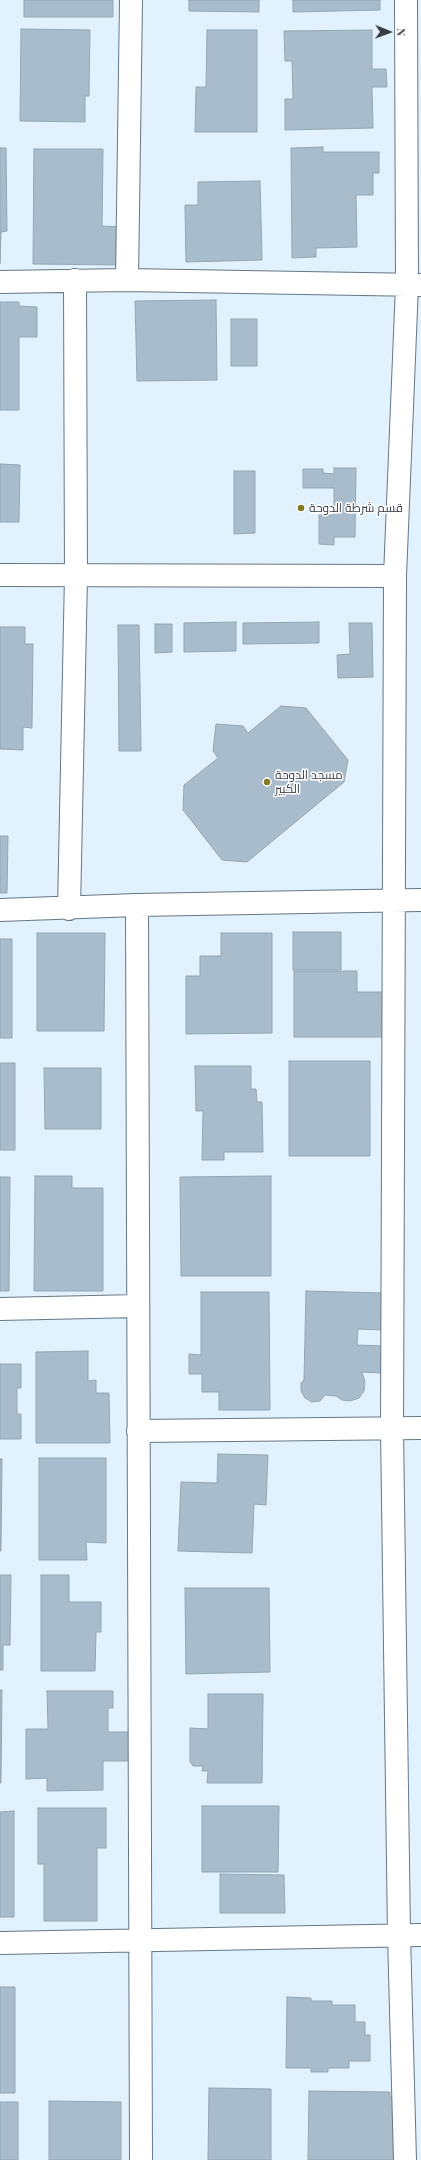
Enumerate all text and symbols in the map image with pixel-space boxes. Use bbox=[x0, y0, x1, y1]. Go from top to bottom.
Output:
north arrow bbox=[369, 12, 409, 52]
text: N bbox=[394, 28, 409, 36]
place label: قسم شرطة الدوحة bbox=[309, 501, 403, 515]
marker: قسم شرطة الدوحة bbox=[296, 503, 306, 513]
place label: مسجد الدوحة الكبير bbox=[275, 768, 343, 796]
marker: مسجد الدوحة الكبير bbox=[262, 777, 272, 787]

